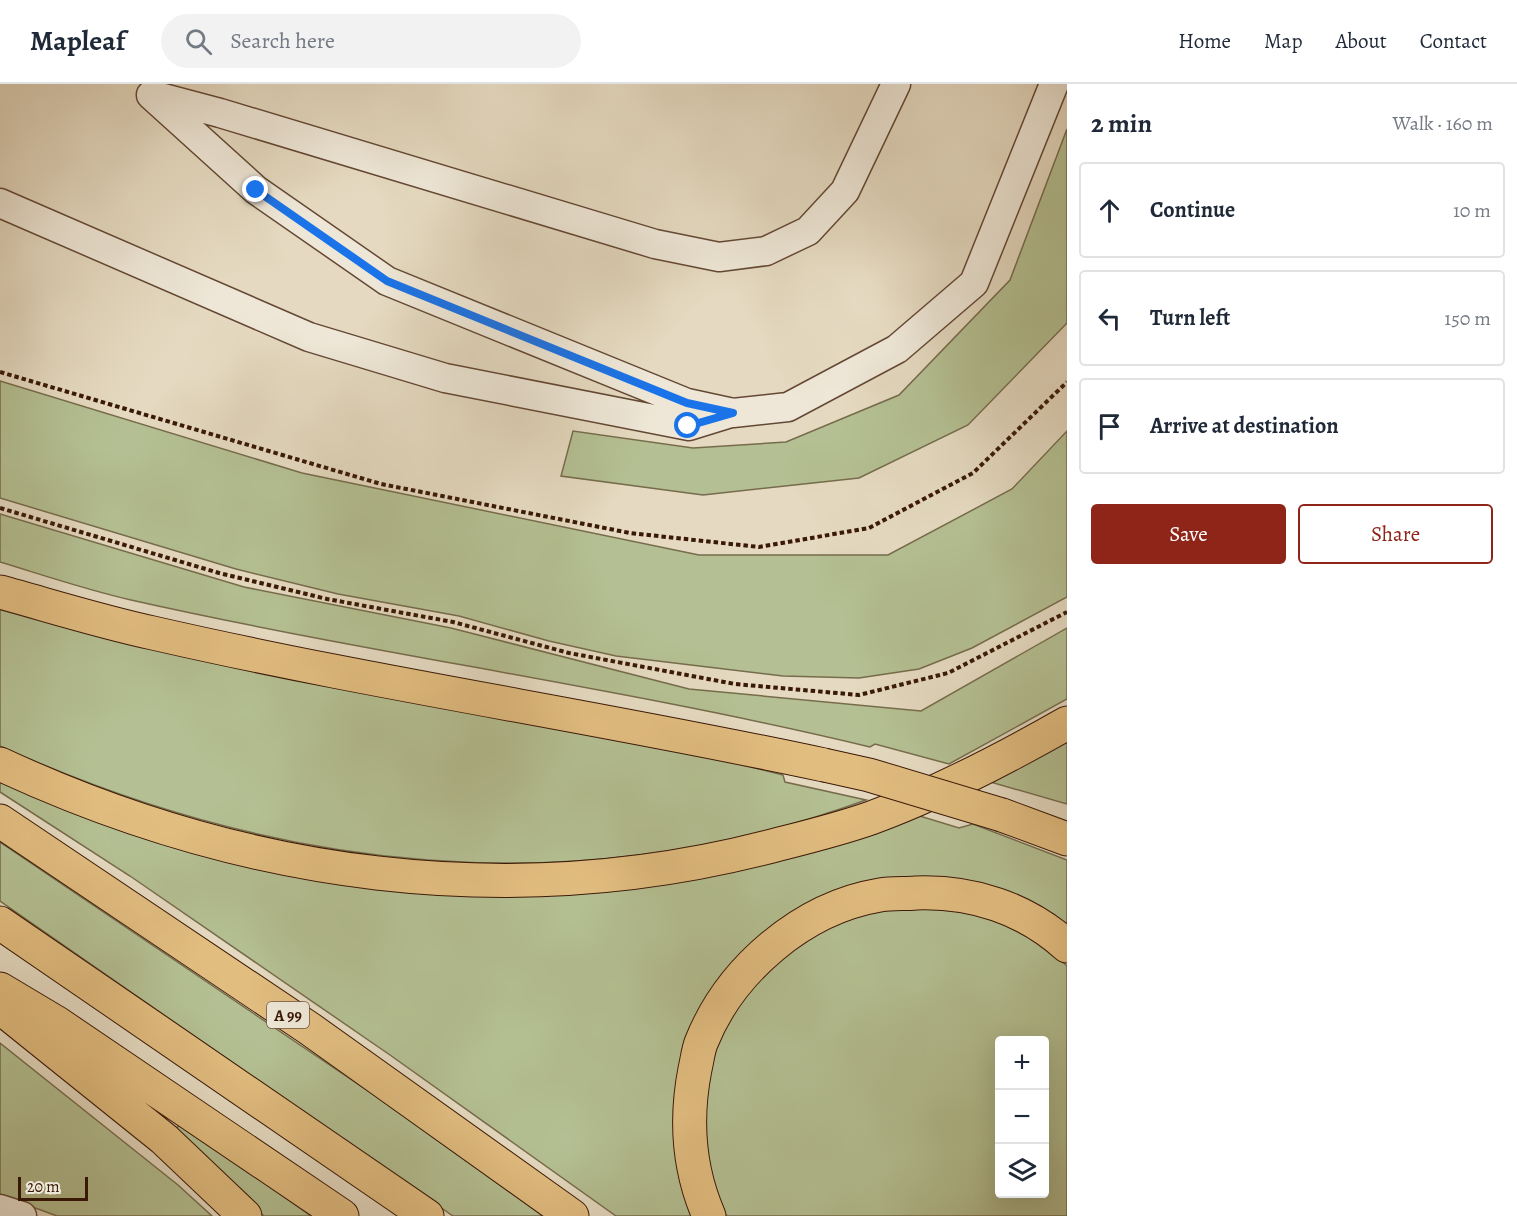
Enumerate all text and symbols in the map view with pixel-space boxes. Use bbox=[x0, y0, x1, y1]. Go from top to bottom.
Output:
search box bbox=[161, 14, 581, 68]
text: Mapleaf bbox=[30, 22, 125, 60]
icon: search bbox=[182, 25, 215, 58]
text: Search here bbox=[230, 26, 335, 56]
text: Home bbox=[1178, 27, 1231, 55]
text: Map bbox=[1264, 27, 1302, 55]
text: About bbox=[1335, 27, 1387, 55]
text: Contact bbox=[1420, 27, 1487, 55]
text: 2 min bbox=[1091, 106, 1152, 141]
text: Walk · 160 m bbox=[1393, 110, 1493, 137]
route end bbox=[242, 176, 268, 202]
icon: ahead bbox=[1093, 194, 1126, 227]
text: Continue bbox=[1150, 195, 1235, 225]
text: 10 m bbox=[1453, 197, 1491, 224]
icon: left bbox=[1093, 302, 1126, 335]
text: Turn left bbox=[1150, 303, 1230, 333]
text: 150 m bbox=[1444, 305, 1491, 332]
icon: arrive bbox=[1093, 410, 1126, 443]
text: Arrive at destination bbox=[1150, 411, 1339, 441]
route start bbox=[674, 412, 700, 438]
button: Save bbox=[1091, 504, 1286, 564]
button: Share bbox=[1298, 504, 1493, 564]
road number: A 99 bbox=[267, 1002, 309, 1028]
map controls bbox=[995, 1036, 1049, 1198]
button: + bbox=[995, 1036, 1049, 1090]
button: − bbox=[995, 1090, 1049, 1144]
button: layers bbox=[995, 1144, 1049, 1198]
scale bar bbox=[18, 1174, 88, 1202]
text: 20 m bbox=[27, 1176, 60, 1198]

